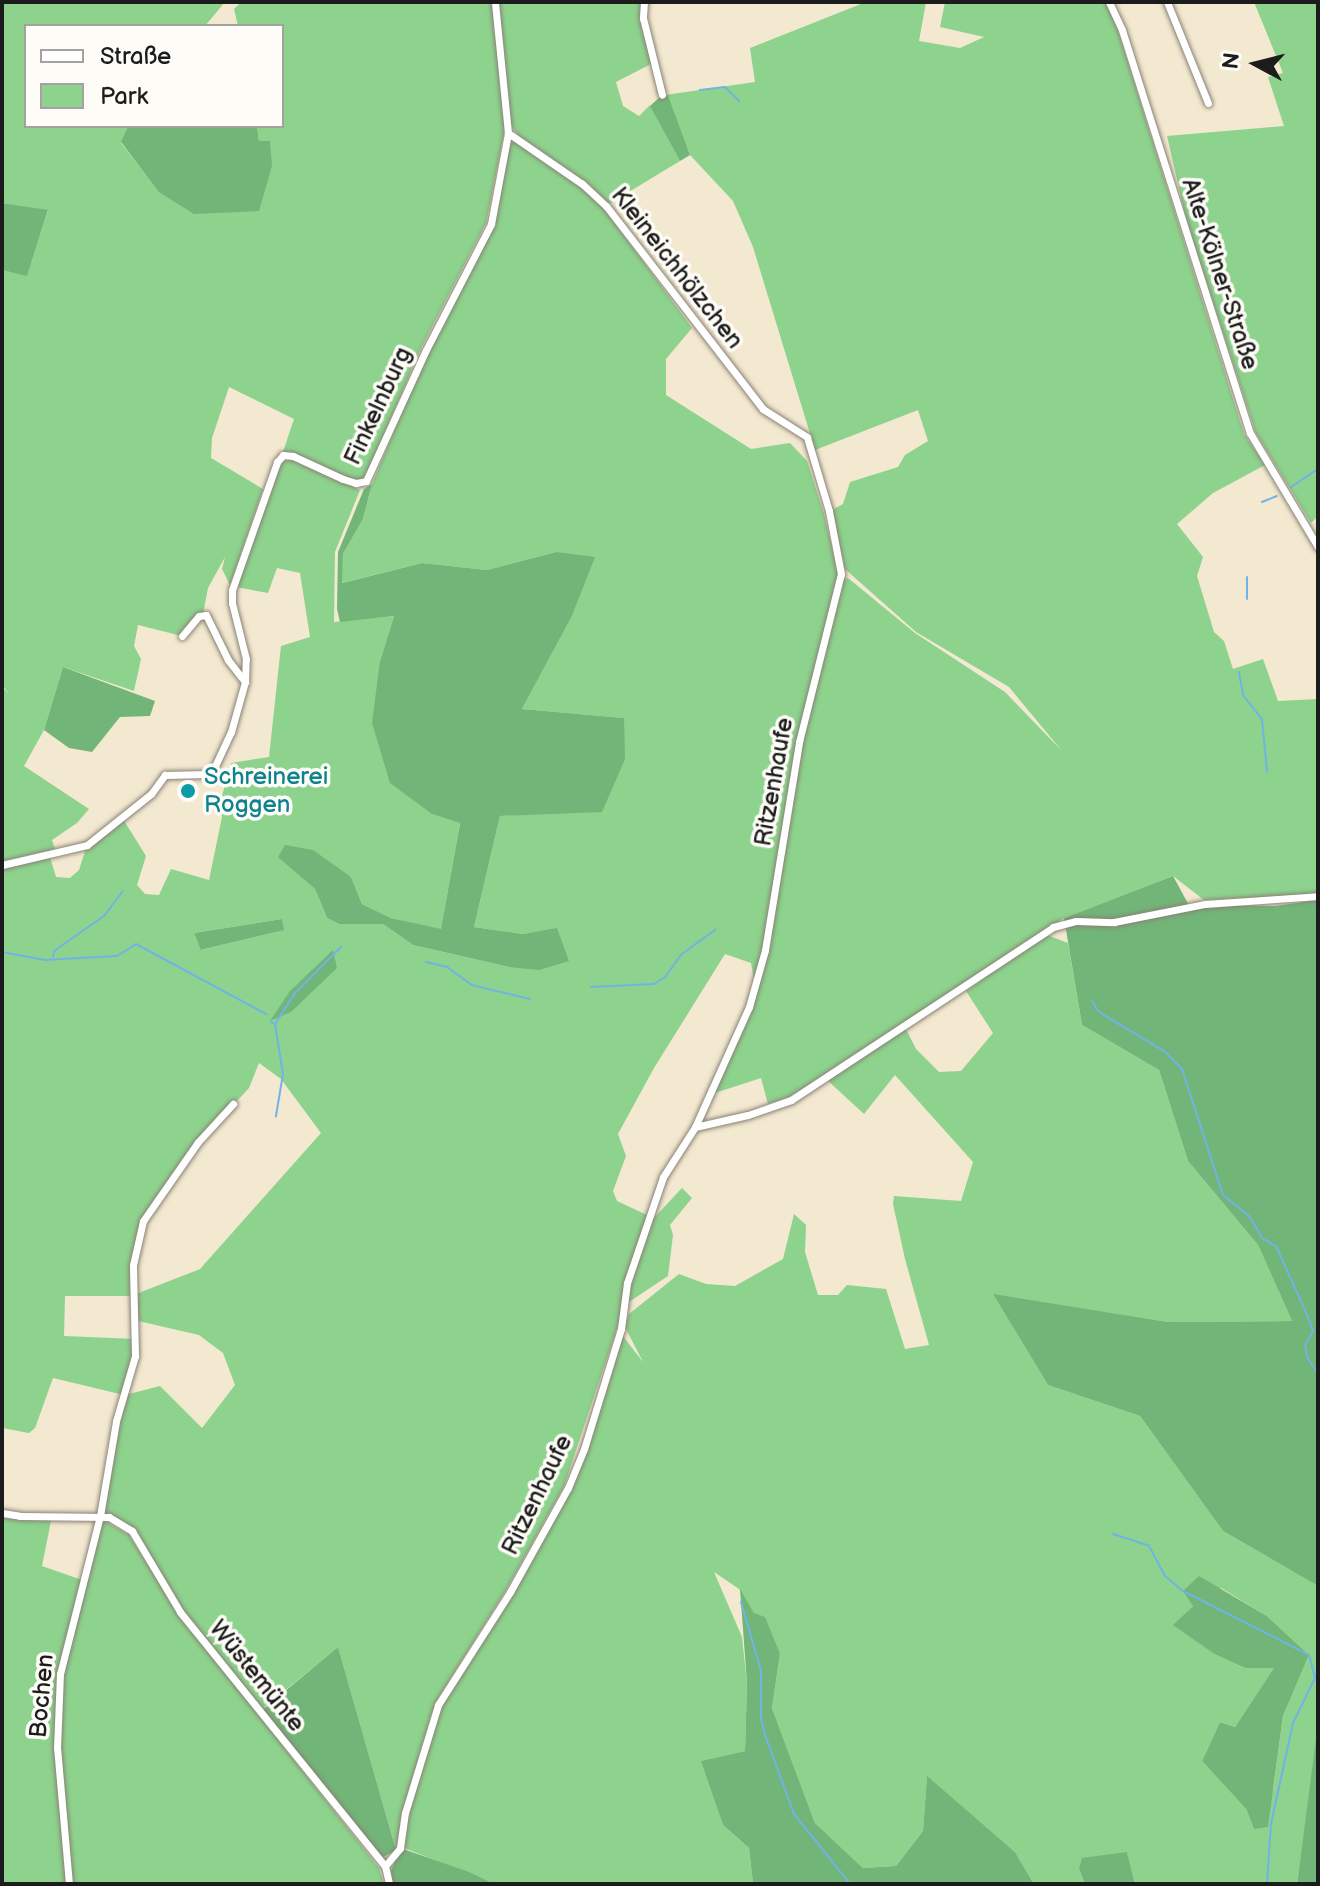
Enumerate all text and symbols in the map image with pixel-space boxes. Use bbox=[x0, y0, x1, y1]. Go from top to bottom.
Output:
legend bbox=[24, 24, 284, 128]
north arrow bbox=[1216, 24, 1296, 104]
text: Straße bbox=[100, 42, 171, 71]
text: N bbox=[1217, 51, 1246, 71]
text: Park bbox=[100, 82, 148, 111]
street label: Alte-Kölner-Straße bbox=[1175, 175, 1265, 373]
street label: Kleineichhölzchen bbox=[605, 181, 749, 355]
street label: Finkelnburg bbox=[338, 342, 418, 470]
street label: Ritzenhaufe bbox=[749, 716, 799, 848]
place label: Schreinerei Roggen bbox=[204, 763, 328, 819]
marker: Schreinerei Roggen bbox=[179, 782, 197, 800]
street label: Ritzenhaufe bbox=[496, 1430, 578, 1560]
street label: Wüstemünte bbox=[203, 1614, 311, 1738]
street label: Bochen bbox=[24, 1653, 60, 1739]

